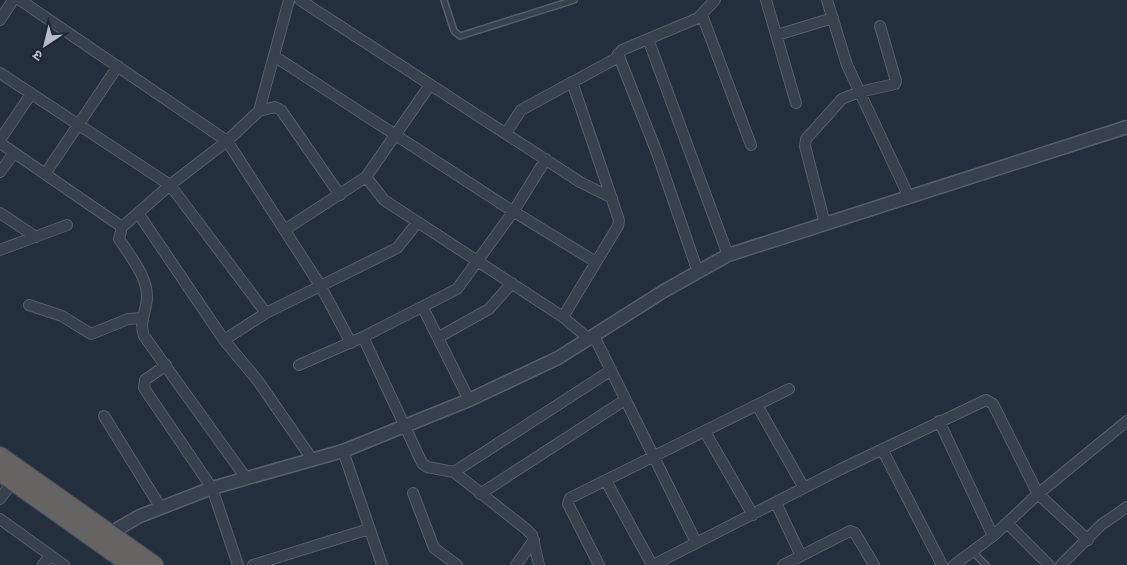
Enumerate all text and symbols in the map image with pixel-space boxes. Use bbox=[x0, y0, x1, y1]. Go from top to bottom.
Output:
north arrow bbox=[20, 20, 70, 70]
text: उ bbox=[28, 45, 47, 66]

